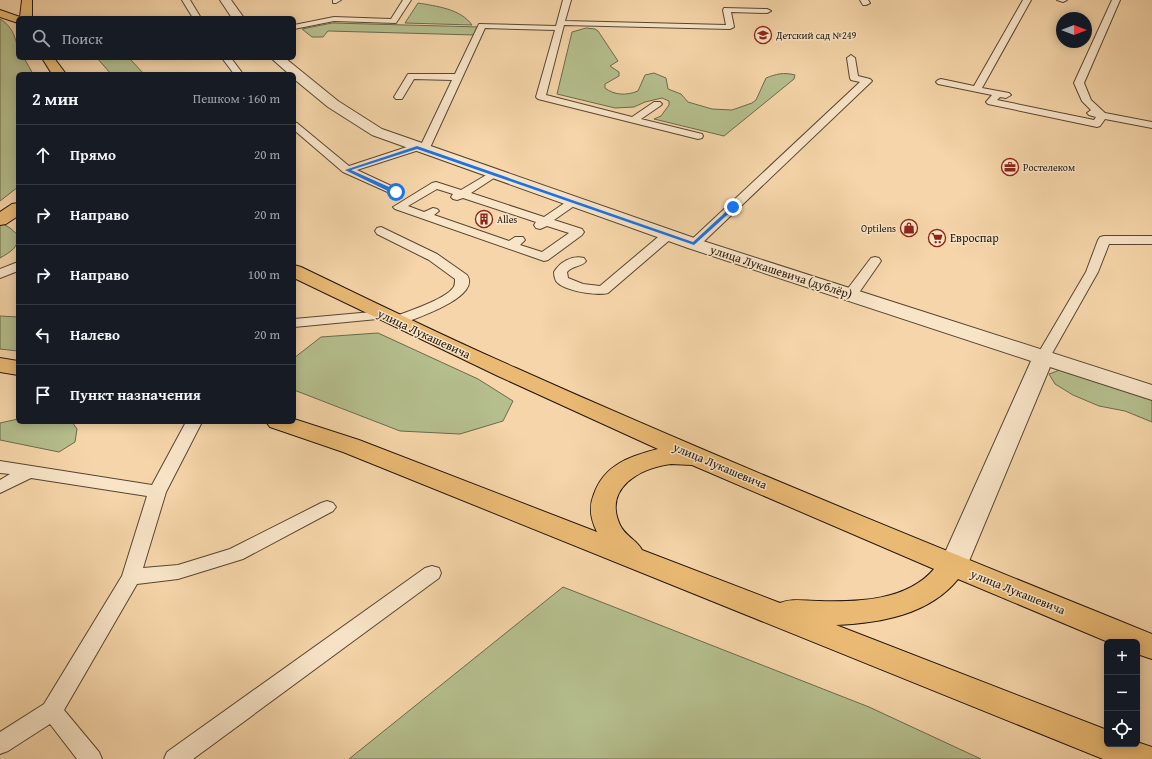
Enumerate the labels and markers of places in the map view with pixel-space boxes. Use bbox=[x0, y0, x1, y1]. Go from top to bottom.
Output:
school or university icon: Детский сад №249 bbox=[753, 25, 773, 45]
place label: Детский сад №249 bbox=[775, 28, 857, 43]
office icon: Ростелеком bbox=[1000, 157, 1020, 177]
place label: Ростелеком bbox=[1023, 160, 1075, 175]
building icon: Alles bbox=[474, 209, 494, 229]
place label: Alles bbox=[497, 212, 517, 227]
shop icon: Optilens bbox=[899, 218, 919, 238]
place label: Optilens bbox=[861, 221, 896, 236]
supermarket icon: Евроспар bbox=[927, 228, 947, 248]
place label: Евроспар bbox=[950, 229, 999, 246]

